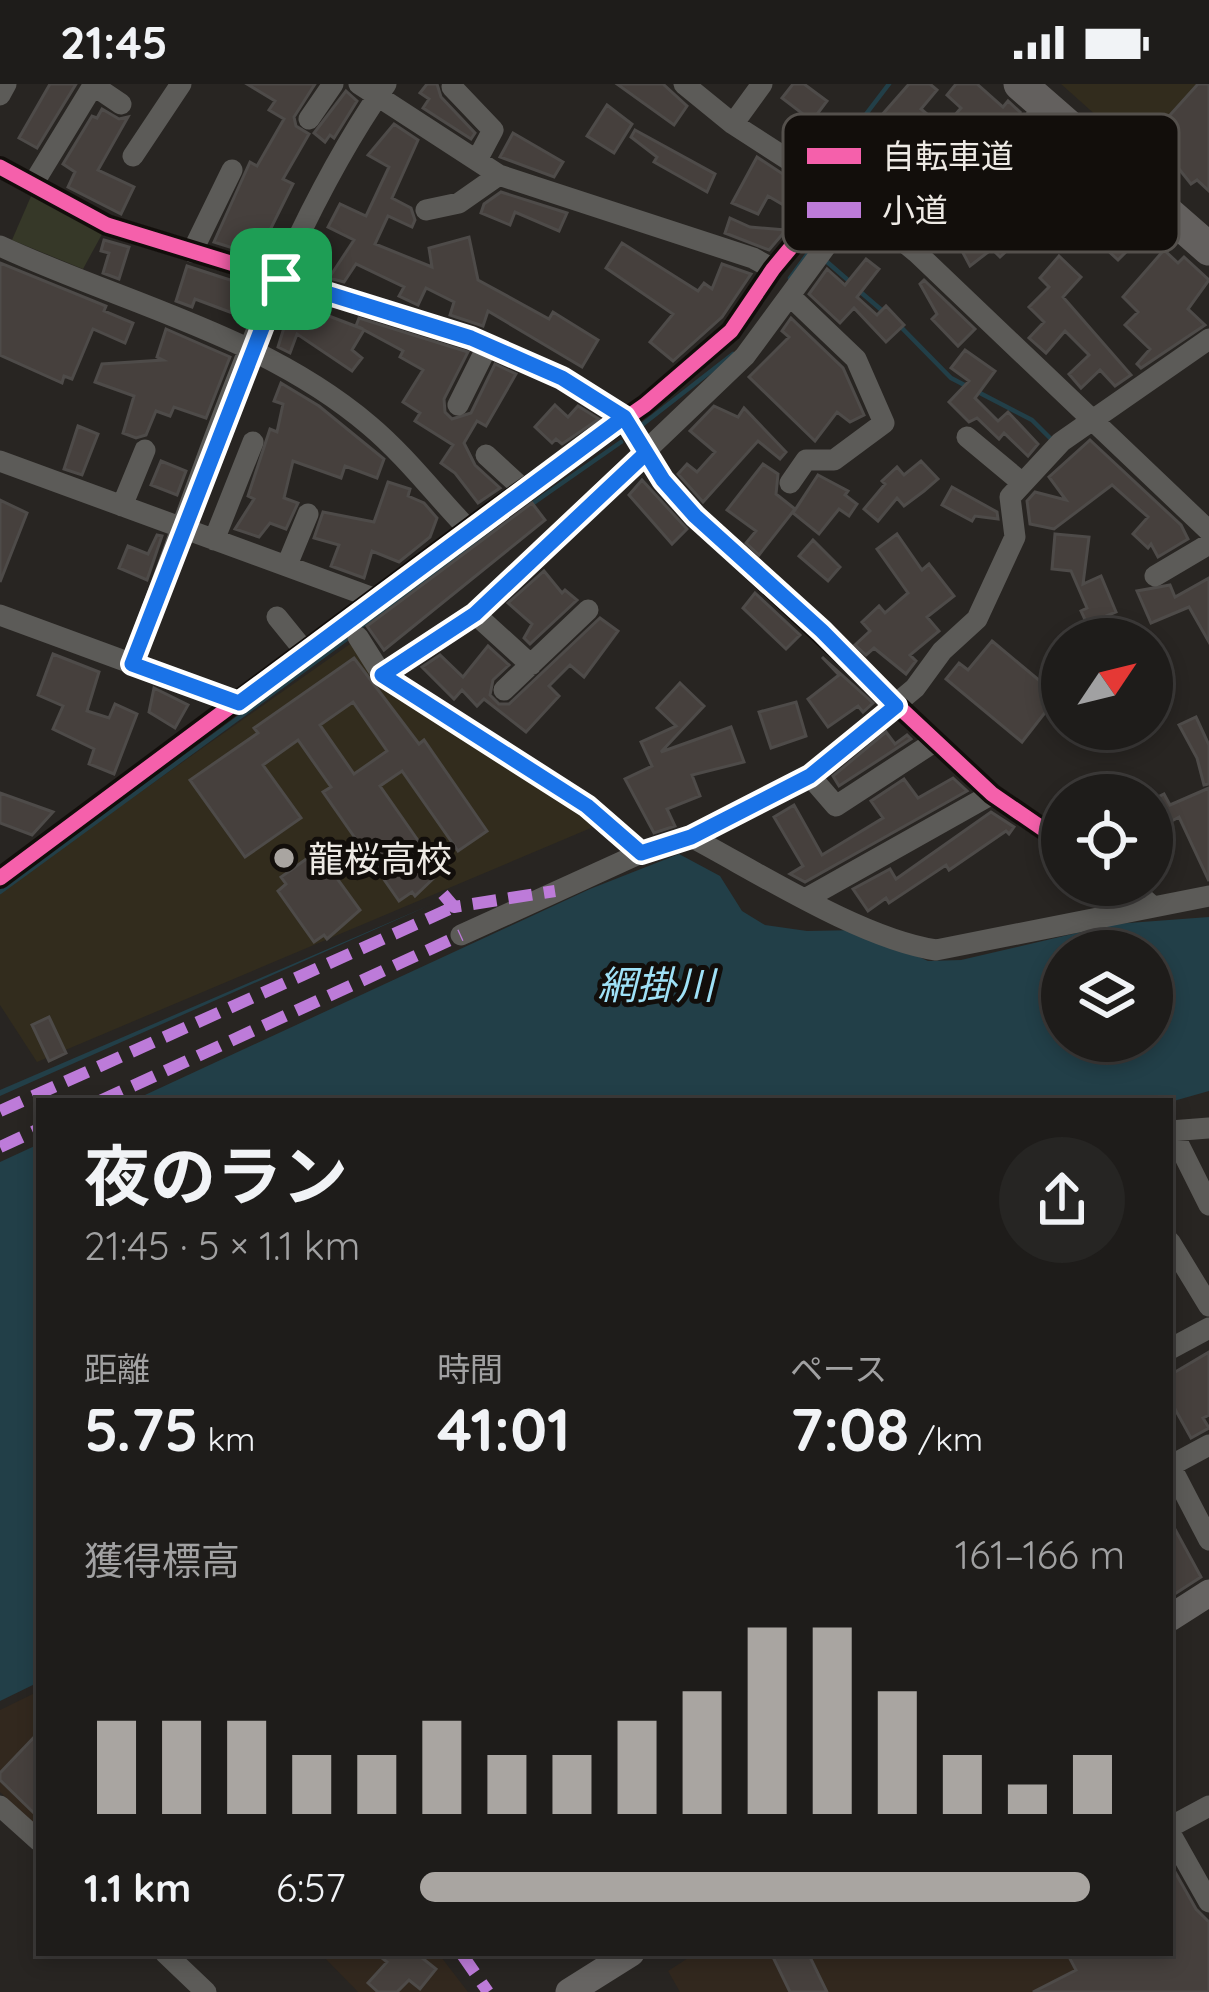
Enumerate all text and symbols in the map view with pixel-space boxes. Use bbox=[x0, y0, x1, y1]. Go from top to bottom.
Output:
text: 21:45 bbox=[60, 14, 168, 70]
legend bbox=[783, 114, 1179, 252]
text: 自転車道 bbox=[882, 135, 1014, 176]
text: 小道 bbox=[882, 189, 948, 230]
pin bbox=[230, 228, 332, 330]
icon: arrive bbox=[248, 246, 314, 312]
north arrow bbox=[1041, 618, 1173, 750]
map controls bbox=[1041, 618, 1173, 1062]
button: locate bbox=[1041, 774, 1173, 906]
place label: 龍桜高校 bbox=[308, 836, 452, 881]
marker: 龍桜高校 bbox=[271, 845, 297, 871]
button: layers bbox=[1041, 930, 1173, 1062]
water label: 網掛川 bbox=[597, 960, 718, 1009]
text: 夜のラン bbox=[84, 1134, 348, 1217]
button: share bbox=[999, 1137, 1125, 1263]
text: 21:45 · 5 × 1.1 km bbox=[84, 1221, 360, 1270]
text: 距離 bbox=[84, 1348, 150, 1389]
text: 時間 bbox=[437, 1348, 503, 1389]
text: ペース bbox=[790, 1348, 887, 1389]
text: 5.75 bbox=[84, 1391, 199, 1466]
text: 41:01 bbox=[437, 1391, 570, 1466]
text: 7:08 bbox=[790, 1391, 909, 1466]
text: km bbox=[199, 1418, 255, 1459]
text: /km bbox=[909, 1418, 983, 1459]
text: 161–166 m bbox=[955, 1530, 1125, 1579]
text: 獲得標高 bbox=[84, 1536, 240, 1585]
text: 1.1 km bbox=[84, 1863, 191, 1912]
text: 6:57 bbox=[276, 1863, 346, 1912]

